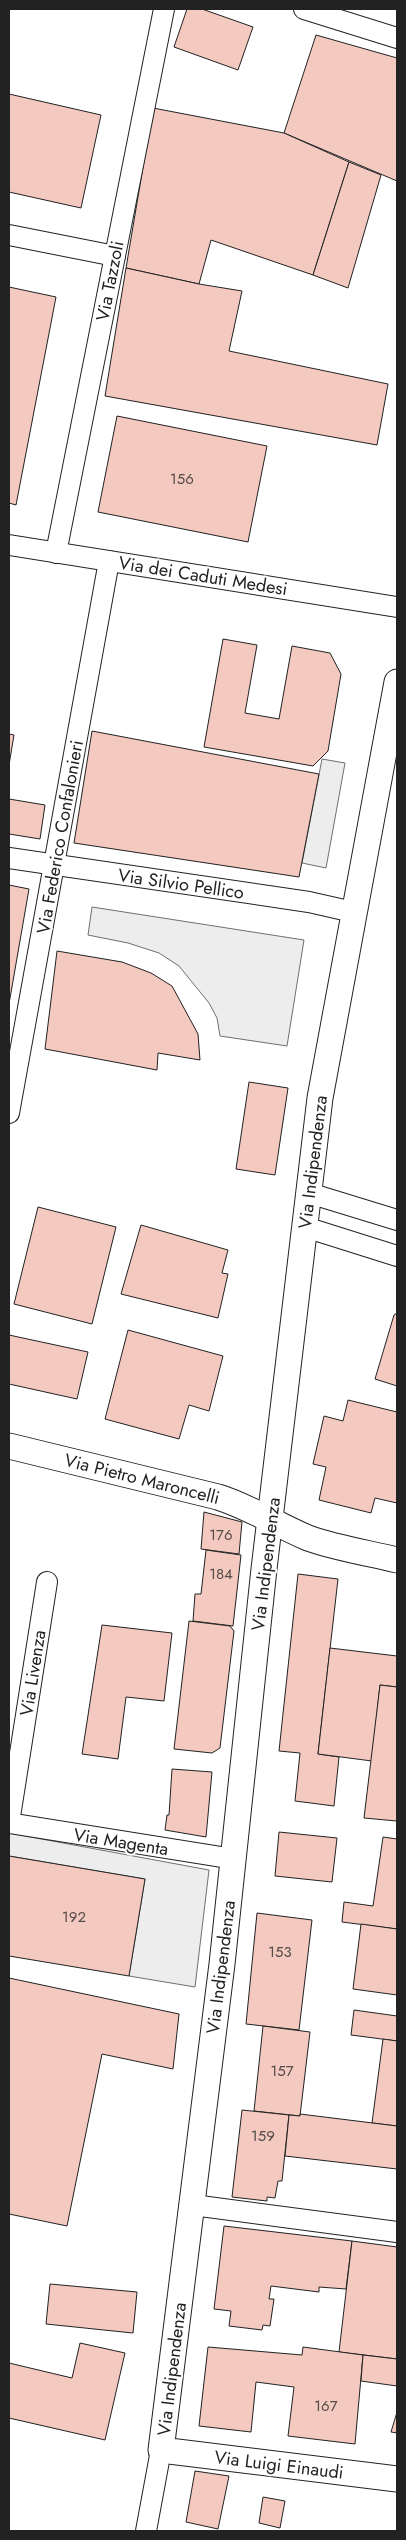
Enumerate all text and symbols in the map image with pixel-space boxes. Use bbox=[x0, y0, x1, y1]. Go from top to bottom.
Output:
street label: Via Tazzoli bbox=[89, 239, 131, 323]
house number: 156 bbox=[170, 468, 194, 490]
street label: Via dei Caduti Medesi bbox=[117, 550, 289, 602]
street label: Via Federico Confalonieri bbox=[30, 738, 90, 936]
street label: Via Silvio Pellico bbox=[116, 862, 246, 906]
street label: Via Indipendenza bbox=[292, 1094, 334, 1230]
street label: Via Pietro Maroncelli bbox=[62, 1447, 222, 1511]
street label: Via Indipendenza bbox=[245, 1496, 287, 1632]
house number: 176 bbox=[209, 1524, 233, 1546]
house number: 184 bbox=[209, 1563, 233, 1585]
street label: Via Livenza bbox=[13, 1628, 53, 1718]
street label: Via Magenta bbox=[72, 1822, 170, 1862]
street label: Via Indipendenza bbox=[200, 1899, 242, 2035]
house number: 192 bbox=[62, 1906, 86, 1928]
house number: 153 bbox=[268, 1941, 292, 1963]
house number: 157 bbox=[270, 2060, 294, 2082]
house number: 159 bbox=[251, 2125, 275, 2147]
street label: Via Indipendenza bbox=[151, 2301, 193, 2437]
house number: 167 bbox=[314, 2395, 338, 2417]
street label: Via Luigi Einaudi bbox=[213, 2444, 345, 2486]

